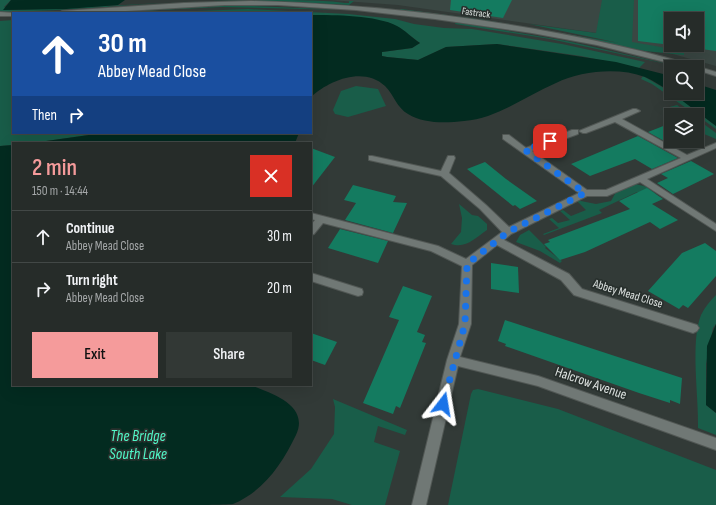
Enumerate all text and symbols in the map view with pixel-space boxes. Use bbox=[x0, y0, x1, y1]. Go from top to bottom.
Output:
street label: Fastrack bbox=[461, 5, 491, 21]
map controls bbox=[664, 12, 704, 148]
button: sound bbox=[664, 12, 704, 52]
text: 30 m bbox=[98, 27, 147, 60]
icon: ahead bbox=[32, 28, 84, 80]
button: search bbox=[664, 60, 704, 100]
text: Abbey Mead Close bbox=[98, 61, 206, 82]
icon: right bbox=[65, 104, 87, 126]
text: Then bbox=[32, 106, 57, 125]
button: layers bbox=[664, 108, 704, 148]
pin bbox=[533, 124, 567, 158]
icon: arrive bbox=[539, 130, 561, 152]
text: 2 min bbox=[32, 153, 77, 182]
button: close bbox=[250, 155, 292, 197]
text: 150 m · 14:44 bbox=[32, 183, 88, 199]
text: Continue bbox=[66, 219, 115, 238]
icon: ahead bbox=[32, 226, 54, 248]
text: 30 m bbox=[267, 227, 292, 246]
text: Abbey Mead Close bbox=[66, 238, 144, 254]
text: Turn right bbox=[66, 271, 118, 290]
street label: Abbey Mead Close bbox=[590, 276, 665, 312]
icon: right bbox=[32, 278, 54, 300]
text: 20 m bbox=[267, 279, 292, 298]
text: Abbey Mead Close bbox=[66, 290, 144, 306]
button: Exit bbox=[32, 332, 158, 378]
button: Share bbox=[166, 332, 292, 378]
street label: Halcrow Avenue bbox=[553, 363, 629, 403]
position arrow bbox=[422, 383, 464, 425]
water label: The Bridge South Lake bbox=[109, 427, 167, 464]

